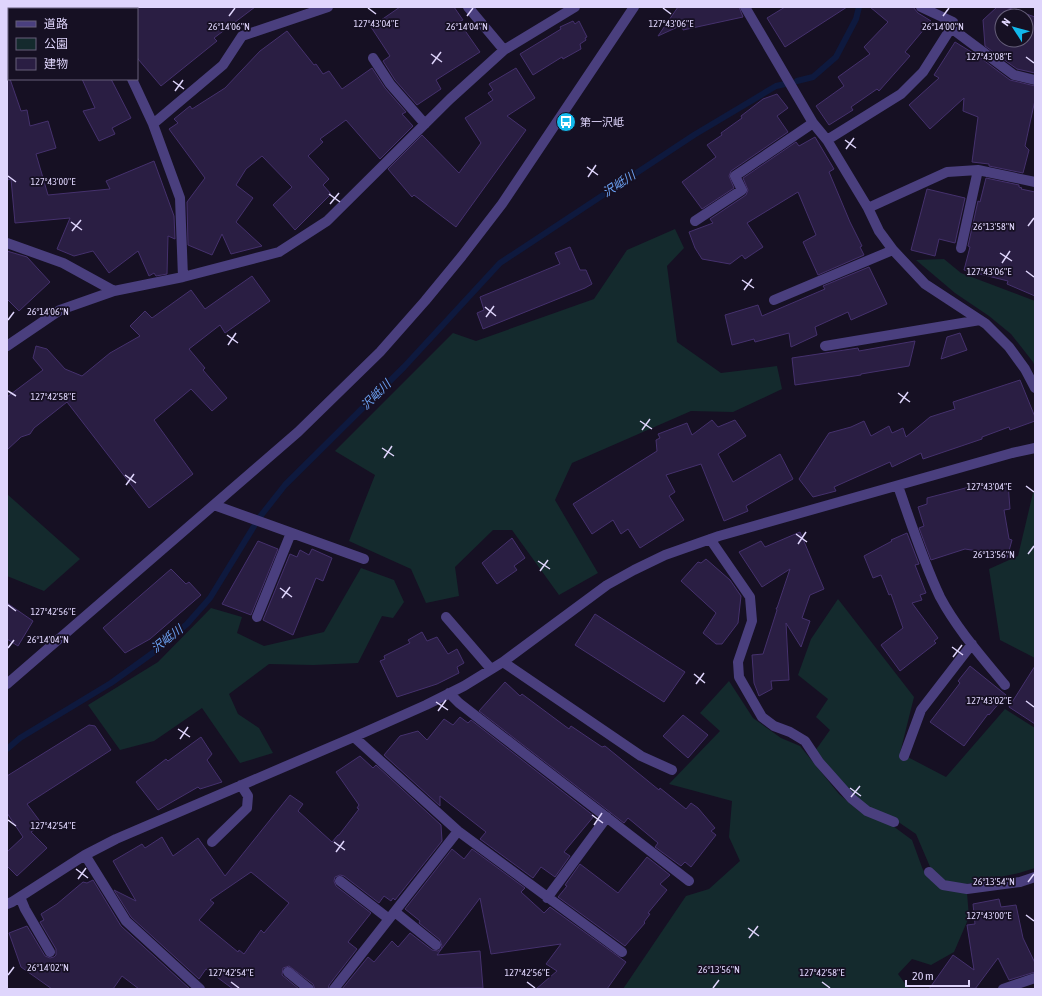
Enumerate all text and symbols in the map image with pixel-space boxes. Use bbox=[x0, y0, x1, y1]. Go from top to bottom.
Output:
legend bbox=[8, 8, 138, 80]
north arrow bbox=[994, 8, 1034, 48]
text: N bbox=[999, 16, 1013, 28]
text: 道路 bbox=[44, 17, 68, 31]
text: 127°43'04"E bbox=[354, 18, 399, 29]
text: 127°43'06"E bbox=[649, 18, 694, 29]
text: 26°14'06"N bbox=[208, 21, 250, 32]
text: 26°14'04"N bbox=[446, 21, 488, 32]
text: 26°14'00"N bbox=[922, 21, 964, 32]
text: 公園 bbox=[44, 37, 68, 51]
text: 127°43'08"E bbox=[967, 51, 1012, 62]
text: 建物 bbox=[44, 57, 68, 71]
bus stop icon: 第一沢岻 bbox=[555, 111, 577, 133]
place label: 第一沢岻 bbox=[580, 116, 624, 128]
water label: 沢岻川 bbox=[600, 167, 640, 200]
text: 127°43'00"E bbox=[31, 176, 76, 187]
text: 26°13'58"N bbox=[973, 221, 1015, 232]
text: 127°43'06"E bbox=[967, 266, 1012, 277]
text: 26°14'06"N bbox=[27, 306, 69, 317]
water label: 沢岻川 bbox=[358, 376, 395, 413]
text: 127°42'58"E bbox=[31, 391, 76, 402]
text: 127°43'04"E bbox=[967, 481, 1012, 492]
text: 26°13'56"N bbox=[973, 549, 1015, 560]
text: 127°42'56"E bbox=[31, 606, 76, 617]
water label: 沢岻川 bbox=[149, 621, 187, 656]
text: 26°14'04"N bbox=[27, 634, 69, 645]
text: 127°43'02"E bbox=[967, 695, 1012, 706]
text: 127°42'54"E bbox=[31, 820, 76, 831]
text: 26°13'54"N bbox=[973, 876, 1015, 887]
text: 127°43'00"E bbox=[967, 910, 1012, 921]
text: 26°14'02"N bbox=[27, 962, 69, 973]
scale bar bbox=[906, 962, 969, 988]
text: 26°13'56"N bbox=[698, 964, 740, 975]
text: 127°42'54"E bbox=[209, 967, 254, 978]
text: 127°42'56"E bbox=[505, 967, 550, 978]
text: 127°42'58"E bbox=[800, 967, 845, 978]
text: 20 m bbox=[912, 969, 934, 983]

